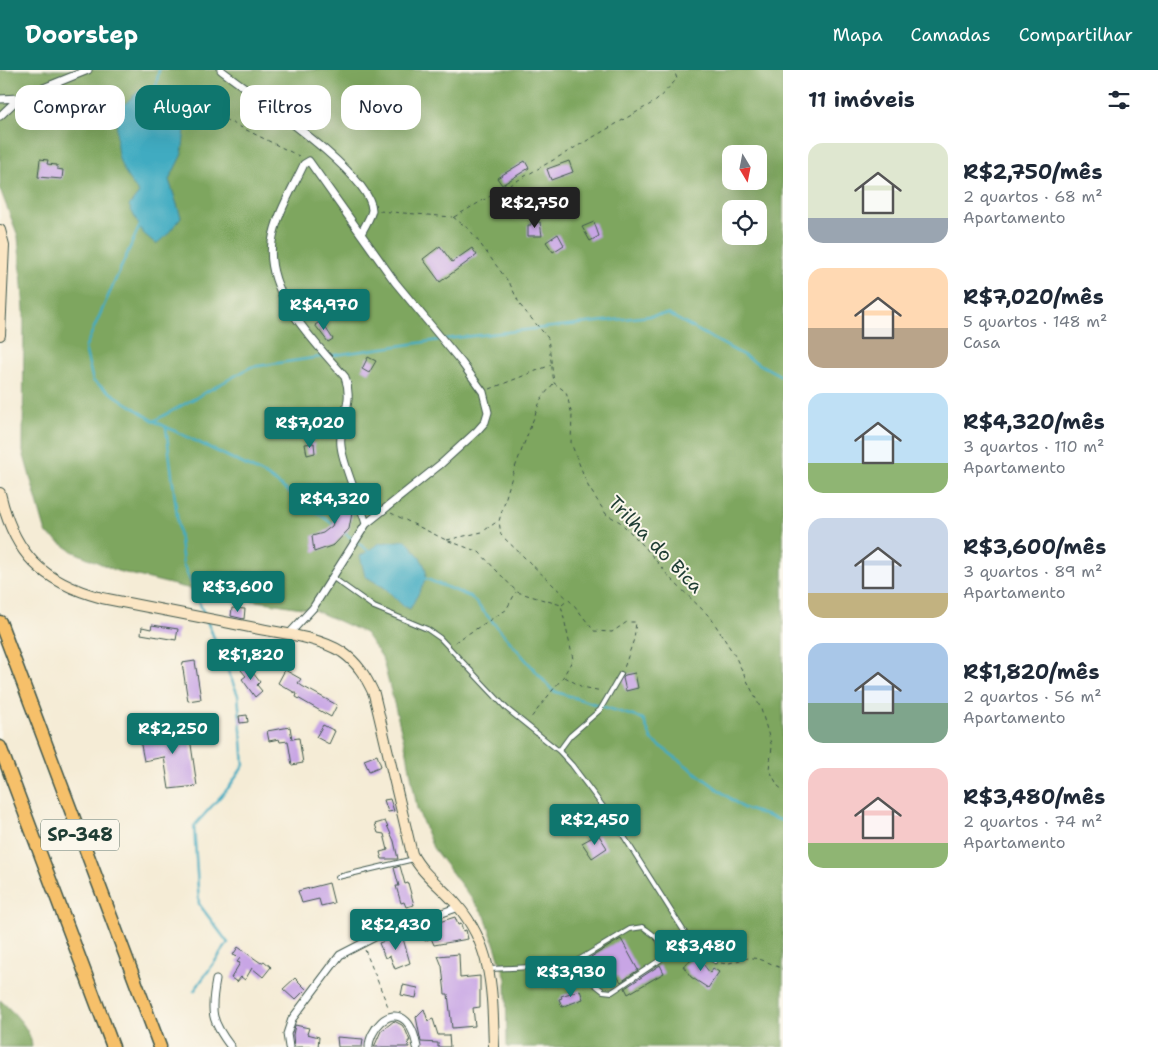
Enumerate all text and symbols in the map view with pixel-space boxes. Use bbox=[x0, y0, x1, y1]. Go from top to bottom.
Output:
text: Doorstep bbox=[25, 19, 138, 51]
text: Mapa bbox=[833, 23, 883, 47]
text: Camadas bbox=[911, 23, 991, 47]
text: Compartilhar bbox=[1019, 23, 1133, 47]
chip: Comprar bbox=[15, 85, 125, 130]
chip: Alugar bbox=[135, 85, 230, 130]
chip: Filtros bbox=[240, 85, 331, 130]
chip: Novo bbox=[341, 85, 421, 130]
text: 11 imóveis bbox=[808, 86, 915, 114]
icon: filters bbox=[1105, 86, 1133, 114]
north arrow bbox=[722, 145, 768, 190]
map controls bbox=[722, 145, 767, 245]
text: R$2,750/mês bbox=[963, 158, 1103, 186]
icon: home bbox=[848, 163, 908, 223]
pin: R$2,750 bbox=[489, 186, 581, 229]
text: 2 quartos · 68 m² bbox=[963, 186, 1103, 207]
text: R$2,750 bbox=[501, 192, 569, 213]
button: locate bbox=[722, 200, 767, 245]
text: Apartamento bbox=[963, 207, 1065, 228]
text: R$7,020/mês bbox=[963, 283, 1104, 311]
pin: R$4,970 bbox=[278, 288, 370, 331]
icon: home bbox=[848, 288, 908, 348]
text: R$4,970 bbox=[290, 294, 358, 315]
text: 5 quartos · 148 m² bbox=[963, 311, 1107, 332]
text: Casa bbox=[963, 332, 1000, 353]
pin: R$7,020 bbox=[264, 406, 356, 449]
text: R$4,320/mês bbox=[963, 408, 1105, 436]
text: R$7,020 bbox=[275, 412, 345, 433]
icon: home bbox=[848, 413, 908, 473]
text: 3 quartos · 110 m² bbox=[963, 436, 1104, 457]
text: Apartamento bbox=[963, 457, 1065, 478]
pin: R$4,320 bbox=[289, 482, 381, 525]
text: R$4,320 bbox=[300, 488, 370, 509]
street label: Trilha do Bica bbox=[603, 490, 709, 599]
text: R$3,600/mês bbox=[963, 533, 1106, 561]
icon: home bbox=[848, 538, 908, 598]
text: 3 quartos · 89 m² bbox=[963, 561, 1102, 582]
pin: R$3,600 bbox=[192, 570, 284, 613]
text: R$3,600 bbox=[203, 576, 273, 597]
text: Apartamento bbox=[963, 582, 1065, 603]
pin: R$1,820 bbox=[205, 638, 297, 681]
text: R$1,820 bbox=[218, 644, 284, 665]
text: R$1,820/mês bbox=[963, 658, 1100, 686]
icon: home bbox=[848, 663, 908, 723]
text: 2 quartos · 56 m² bbox=[963, 686, 1102, 707]
text: Apartamento bbox=[963, 707, 1065, 728]
pin: R$2,250 bbox=[127, 712, 219, 755]
text: R$2,250 bbox=[138, 718, 208, 739]
text: R$3,480/mês bbox=[963, 783, 1105, 811]
icon: home bbox=[848, 788, 908, 848]
pin: R$2,450 bbox=[549, 804, 641, 846]
text: R$2,450 bbox=[561, 809, 629, 830]
text: 2 quartos · 74 m² bbox=[963, 811, 1102, 832]
road number: SP-348 bbox=[41, 820, 119, 850]
text: Apartamento bbox=[963, 832, 1065, 853]
pin: R$2,430 bbox=[350, 908, 442, 951]
text: R$2,430 bbox=[361, 914, 431, 935]
pin: R$3,480 bbox=[655, 930, 747, 972]
text: R$3,480 bbox=[666, 935, 736, 956]
pin: R$3,930 bbox=[525, 956, 617, 998]
text: R$3,930 bbox=[536, 961, 606, 982]

